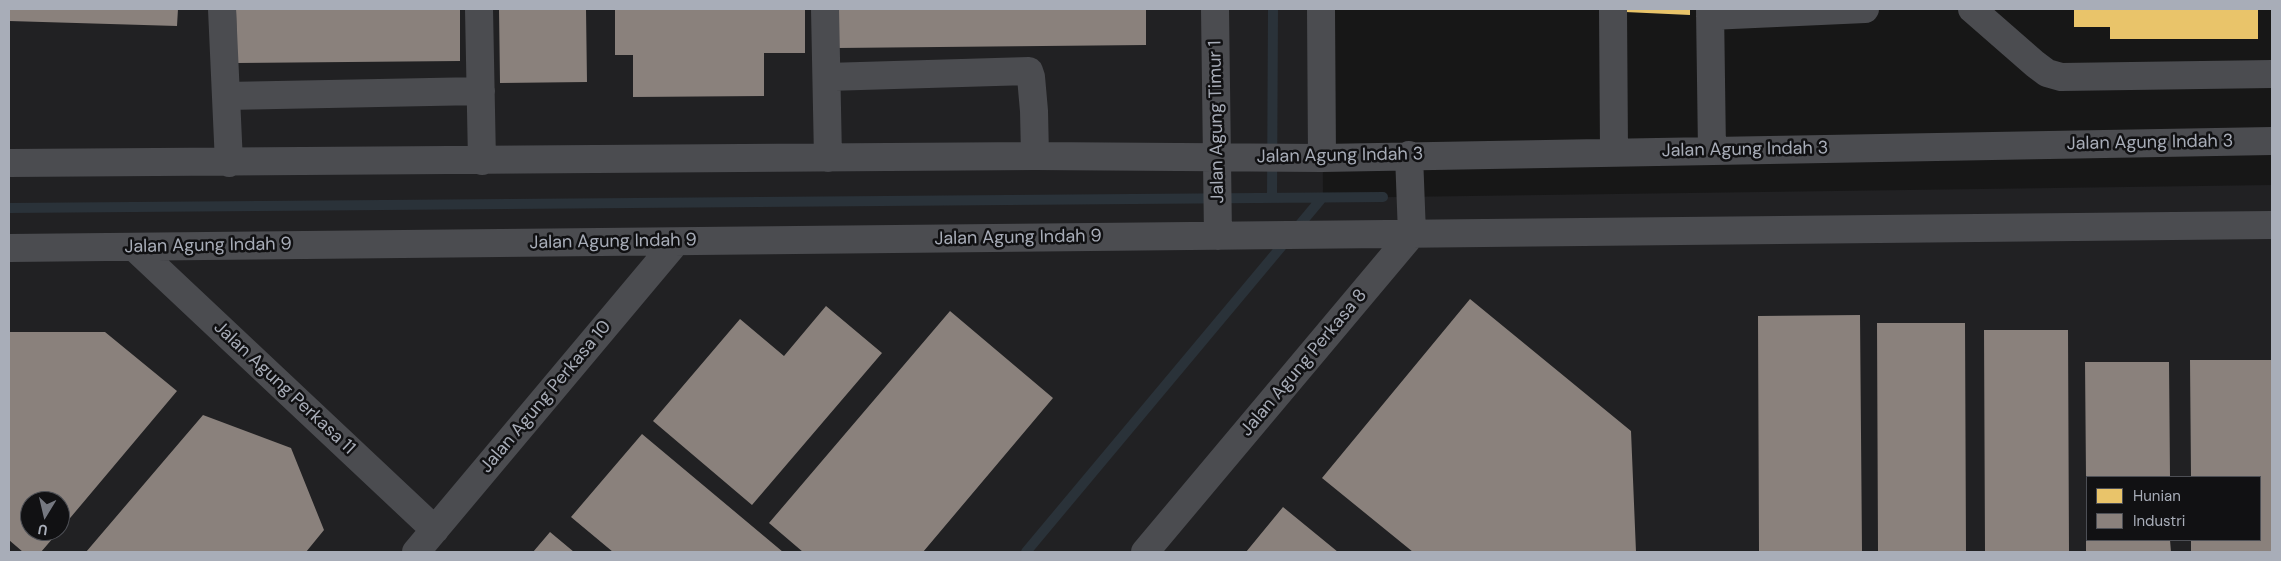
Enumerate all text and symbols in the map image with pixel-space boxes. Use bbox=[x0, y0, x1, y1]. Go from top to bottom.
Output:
street label: Jalan Agung Timur 1 bbox=[1205, 40, 1229, 204]
street label: Jalan Agung Indah 3 bbox=[2067, 131, 2233, 155]
street label: Jalan Agung Indah 3 bbox=[1662, 138, 1828, 162]
street label: Jalan Agung Indah 3 bbox=[1257, 144, 1423, 168]
street label: Jalan Agung Indah 9 bbox=[934, 226, 1102, 250]
street label: Jalan Agung Indah 9 bbox=[529, 230, 697, 254]
street label: Jalan Agung Indah 9 bbox=[124, 234, 292, 258]
street label: Jalan Agung Perkasa 8 bbox=[1236, 285, 1372, 441]
street label: Jalan Agung Perkasa 10 bbox=[476, 316, 616, 478]
street label: Jalan Agung Perkasa 11 bbox=[209, 317, 359, 459]
legend bbox=[2086, 476, 2261, 541]
text: Hunian bbox=[2133, 486, 2181, 506]
north arrow bbox=[20, 491, 70, 541]
text: Industri bbox=[2133, 511, 2185, 531]
text: U bbox=[37, 520, 49, 539]

